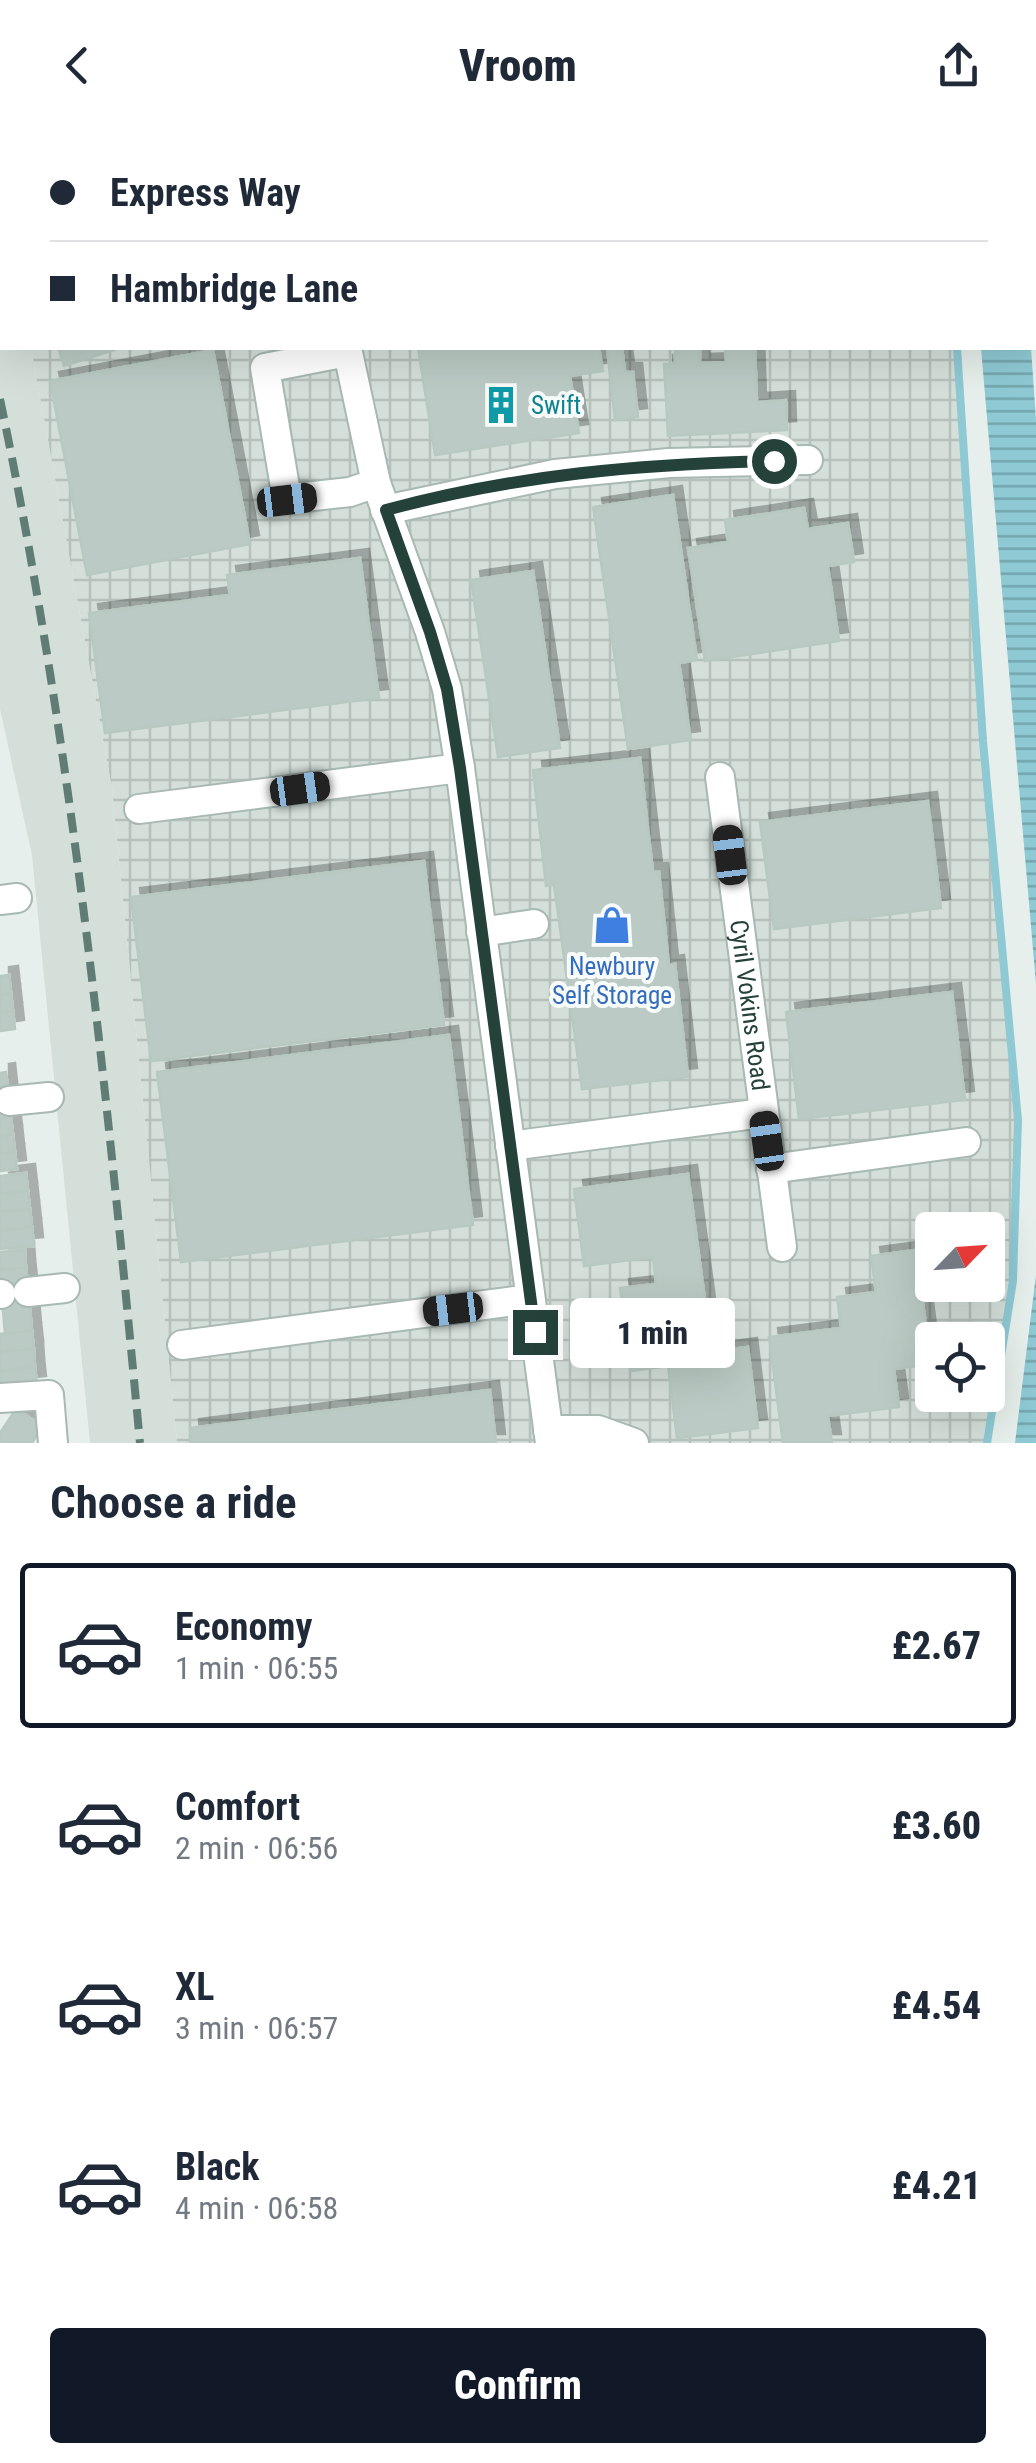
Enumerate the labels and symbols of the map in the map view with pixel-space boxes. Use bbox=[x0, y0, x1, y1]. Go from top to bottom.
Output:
building icon: Swift bbox=[480, 384, 522, 426]
place label: Swift bbox=[531, 391, 581, 420]
route start bbox=[752, 439, 797, 484]
car bbox=[255, 481, 319, 519]
car bbox=[268, 770, 332, 808]
car bbox=[711, 823, 749, 887]
shop icon: Newbury Self Storage bbox=[591, 904, 633, 946]
street label: Cyril Vokins Road bbox=[724, 918, 775, 1092]
place label: Newbury Self Storage bbox=[552, 952, 672, 1010]
car bbox=[748, 1109, 786, 1173]
north arrow bbox=[915, 1212, 1005, 1302]
car bbox=[421, 1290, 485, 1328]
callout: 1 min bbox=[570, 1297, 735, 1367]
route end bbox=[513, 1310, 558, 1355]

